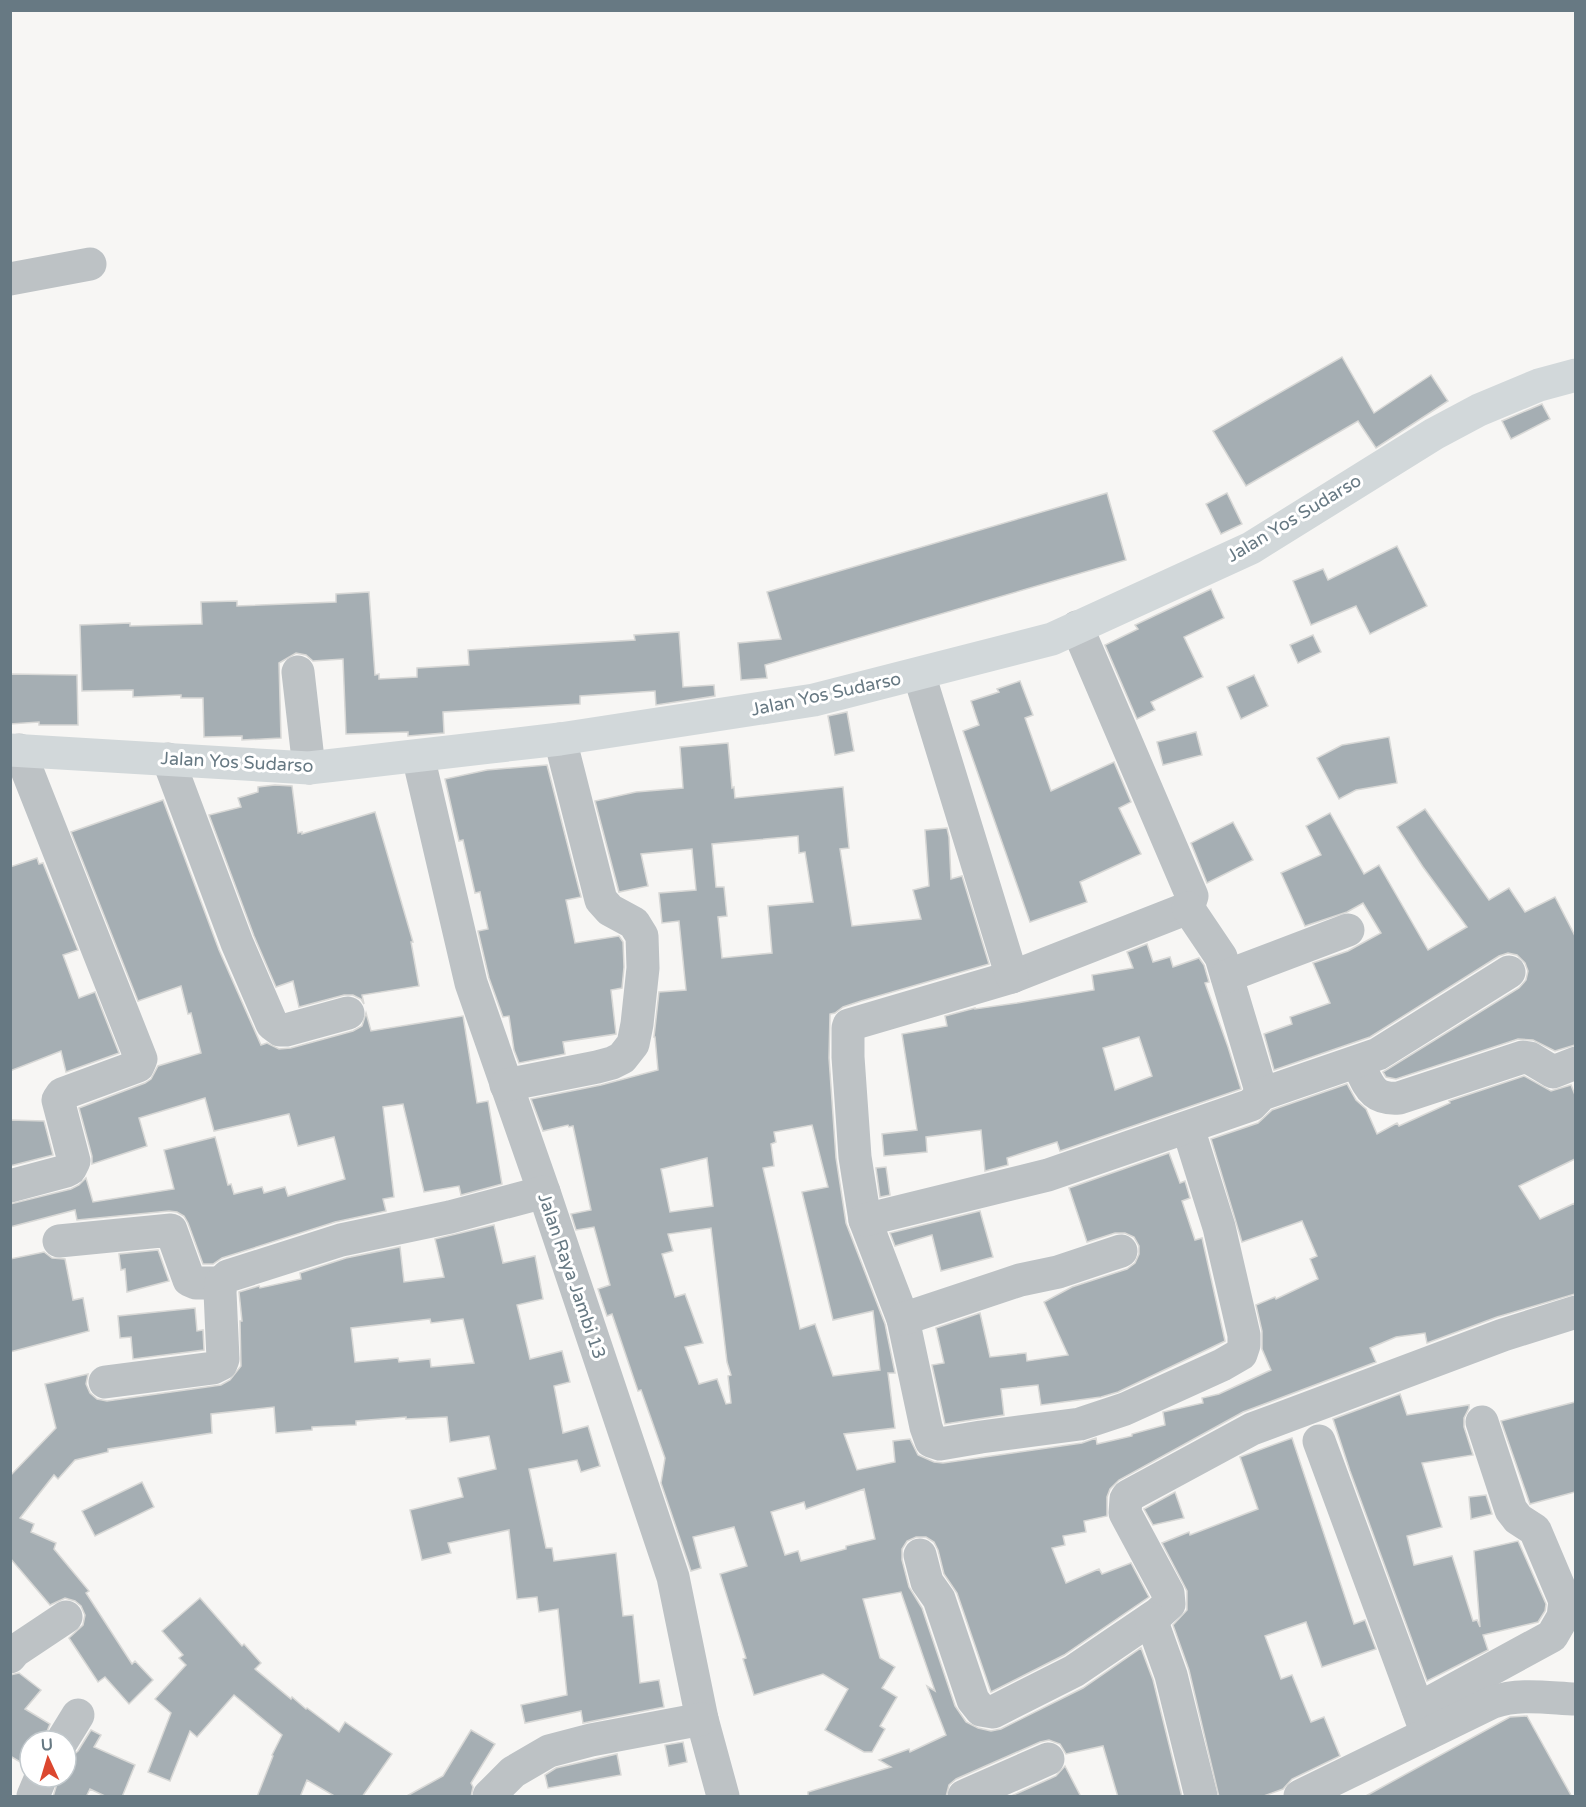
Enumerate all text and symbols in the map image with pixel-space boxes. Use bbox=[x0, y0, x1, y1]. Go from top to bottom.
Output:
street label: Jalan Yos Sudarso bbox=[1223, 469, 1365, 567]
street label: Jalan Yos Sudarso bbox=[749, 667, 903, 721]
street label: Jalan Yos Sudarso bbox=[160, 747, 314, 777]
street label: Jalan Raya Jambi 13 bbox=[533, 1190, 611, 1362]
north arrow bbox=[18, 1729, 78, 1789]
text: U bbox=[40, 1735, 54, 1755]

